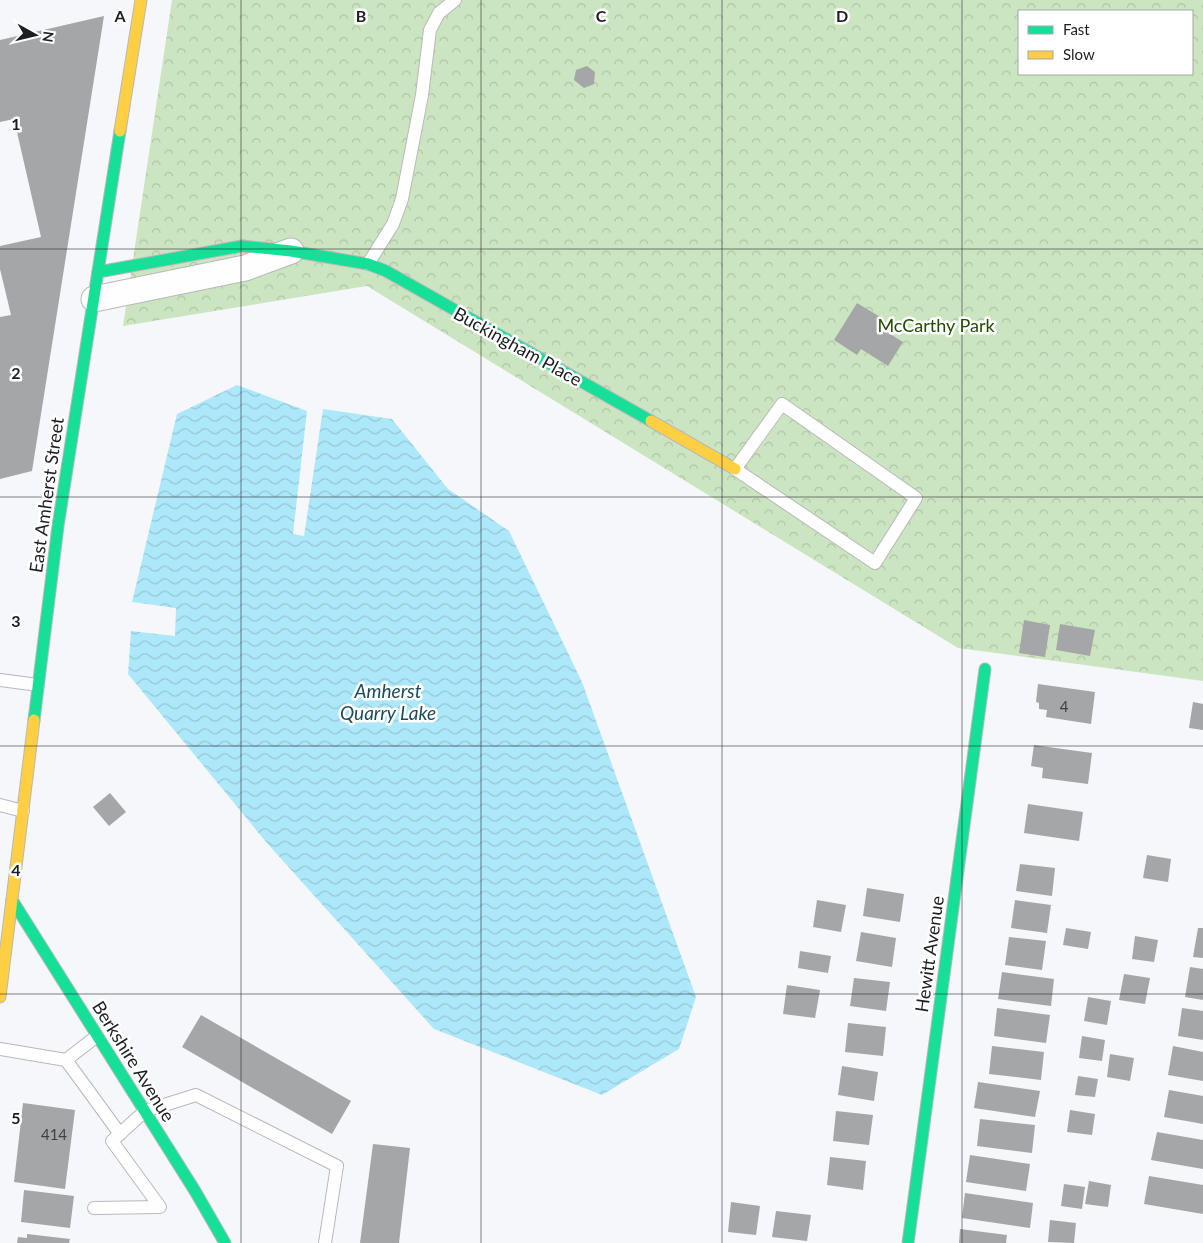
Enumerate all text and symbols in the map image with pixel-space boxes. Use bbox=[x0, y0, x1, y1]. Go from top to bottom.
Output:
text: A bbox=[113, 6, 126, 25]
text: B bbox=[356, 6, 366, 25]
text: C bbox=[596, 6, 607, 25]
text: D bbox=[836, 6, 848, 25]
north arrow bbox=[10, 10, 60, 60]
legend bbox=[1018, 10, 1193, 75]
text: Fast bbox=[1063, 20, 1090, 38]
text: N bbox=[39, 30, 58, 43]
text: Slow bbox=[1063, 45, 1095, 63]
text: 1 bbox=[11, 114, 21, 133]
street label: Buckingham Place bbox=[450, 302, 586, 390]
park label: McCarthy Park bbox=[877, 314, 995, 336]
text: 2 bbox=[11, 363, 21, 382]
street label: East Amherst Street bbox=[24, 415, 68, 574]
text: 3 bbox=[11, 611, 21, 630]
water label: Amherst Quarry Lake bbox=[340, 679, 436, 724]
house number: 4 bbox=[1060, 697, 1069, 715]
text: 4 bbox=[11, 860, 21, 879]
street label: Hewitt Avenue bbox=[910, 894, 948, 1014]
street label: Berkshire Avenue bbox=[88, 997, 180, 1125]
text: 5 bbox=[11, 1108, 21, 1127]
house number: 414 bbox=[41, 1125, 67, 1143]

